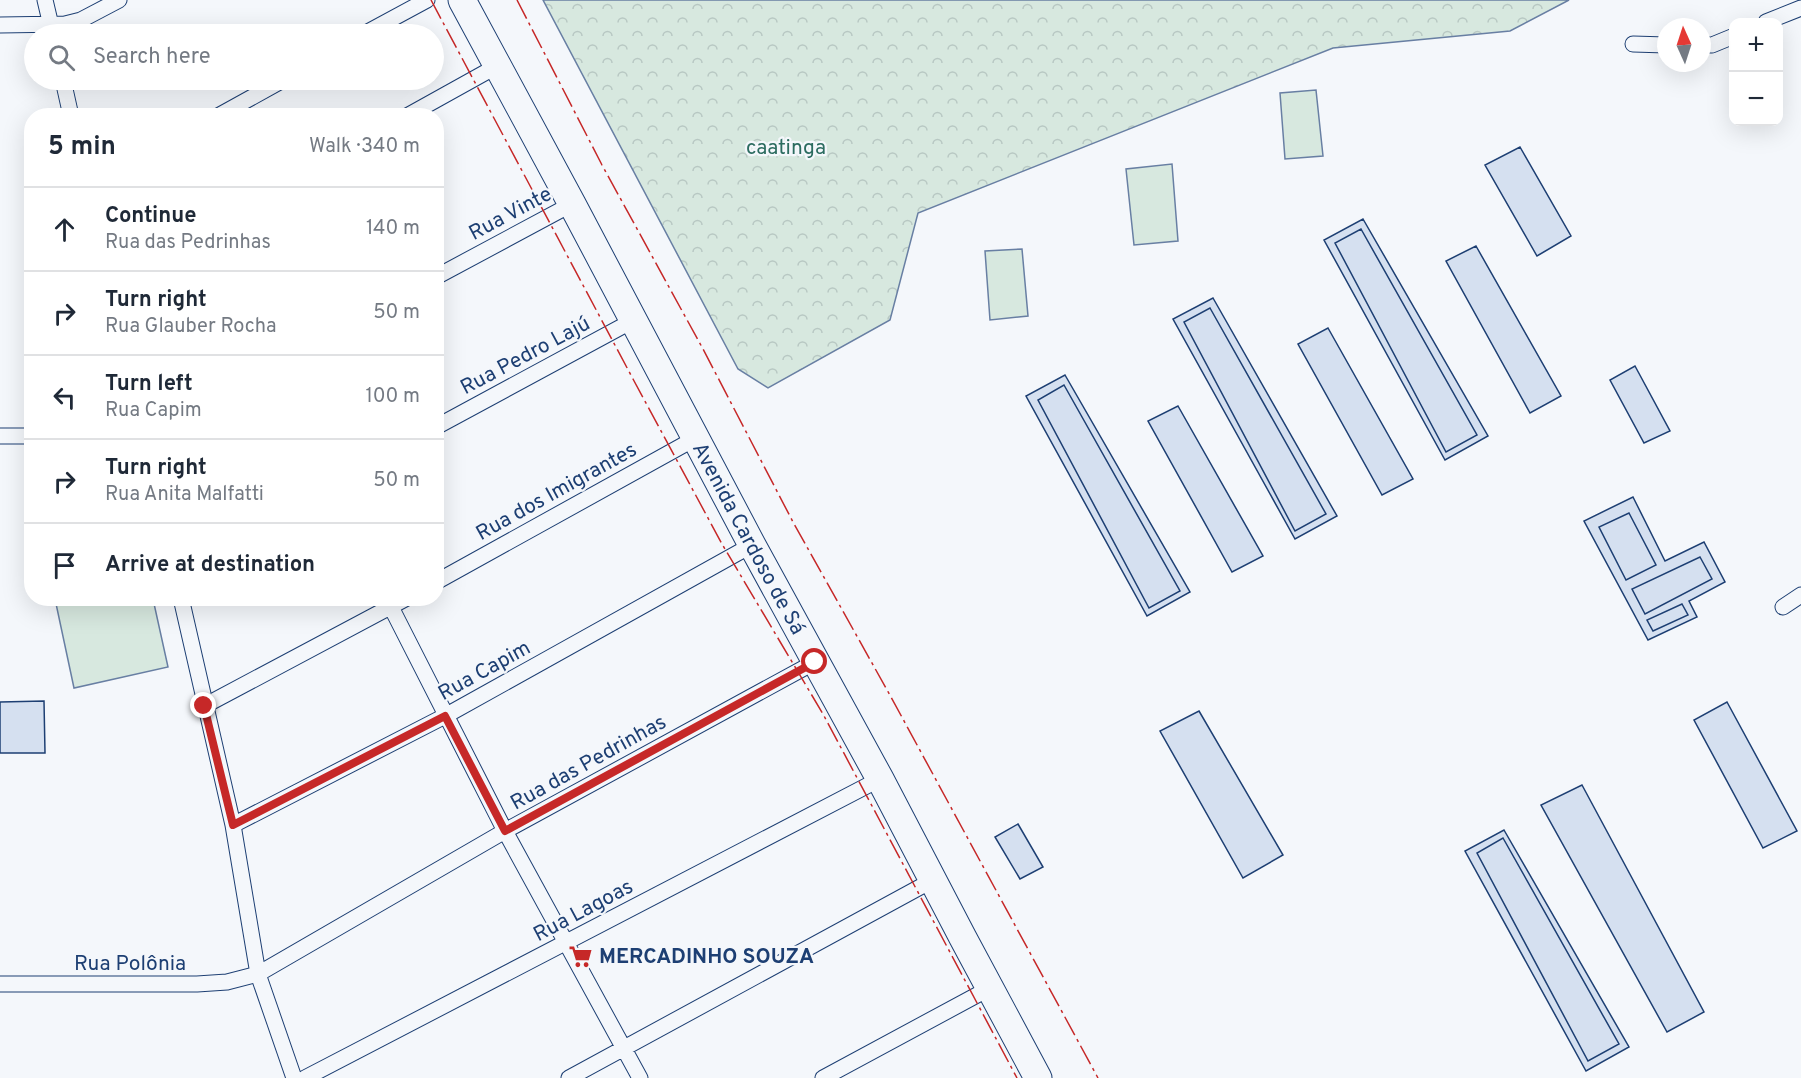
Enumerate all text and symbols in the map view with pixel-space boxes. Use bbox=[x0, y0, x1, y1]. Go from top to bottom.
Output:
north arrow bbox=[1657, 18, 1711, 72]
map controls bbox=[1729, 18, 1783, 126]
button: + bbox=[1729, 18, 1783, 72]
search box bbox=[24, 24, 444, 90]
icon: search bbox=[45, 41, 78, 74]
text: Search here bbox=[93, 44, 211, 71]
button: − bbox=[1729, 72, 1783, 126]
text: 5 min bbox=[48, 131, 116, 164]
text: Walk · 340 m bbox=[309, 134, 420, 160]
park label: caatinga bbox=[746, 135, 826, 162]
street label: Rua Vinte bbox=[464, 181, 557, 247]
text: Continue bbox=[105, 203, 196, 230]
icon: ahead bbox=[48, 213, 81, 246]
text: 140 m bbox=[366, 216, 420, 242]
text: Rua das Pedrinhas bbox=[105, 230, 271, 256]
text: Turn right bbox=[105, 287, 207, 314]
icon: right bbox=[48, 297, 81, 330]
text: 50 m bbox=[373, 300, 420, 326]
street label: Rua Pedro Lajú bbox=[456, 311, 595, 402]
text: Rua Glauber Rocha bbox=[105, 314, 277, 340]
text: Turn left bbox=[105, 371, 193, 398]
icon: left bbox=[48, 381, 81, 414]
text: 100 m bbox=[365, 384, 420, 410]
text: Rua Capim bbox=[105, 398, 202, 424]
street label: Rua dos Imigrantes bbox=[471, 437, 642, 548]
street label: Avenida Cardoso de Sá bbox=[685, 438, 810, 640]
text: Turn right bbox=[105, 455, 207, 482]
icon: right bbox=[48, 465, 81, 498]
text: 50 m bbox=[373, 468, 420, 494]
text: Rua Anita Malfatti bbox=[105, 482, 264, 508]
icon: arrive bbox=[48, 549, 81, 582]
text: Arrive at destination bbox=[105, 552, 315, 579]
street label: Rua Capim bbox=[434, 635, 536, 708]
route start bbox=[801, 648, 827, 674]
route end bbox=[190, 692, 216, 718]
street label: Rua das Pedrinhas bbox=[506, 709, 671, 817]
street label: Rua Lagoas bbox=[529, 874, 638, 949]
supermarket icon: MERCADINHO SOUZA bbox=[568, 943, 594, 969]
place label: MERCADINHO SOUZA bbox=[599, 944, 814, 971]
street label: Rua Polônia bbox=[74, 951, 186, 978]

